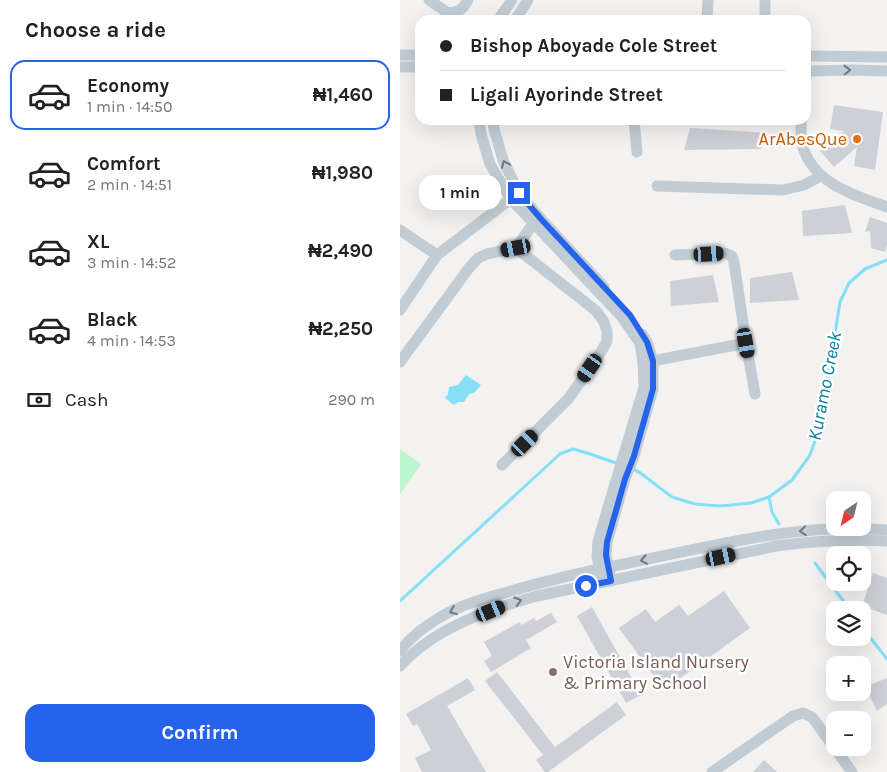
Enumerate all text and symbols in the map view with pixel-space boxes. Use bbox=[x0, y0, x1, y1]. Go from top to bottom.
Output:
text: Choose a ride bbox=[25, 17, 166, 43]
text: Bishop Aboyade Cole Street bbox=[470, 35, 717, 57]
one-way arrow bbox=[843, 65, 851, 76]
icon: car bbox=[27, 73, 72, 118]
text: Economy bbox=[87, 75, 169, 97]
text: ₦1,460 bbox=[313, 84, 373, 106]
text: Ligali Ayorinde Street bbox=[470, 84, 663, 106]
text: 1 min · 14:50 bbox=[87, 97, 172, 116]
place label: ArAbesQue bbox=[759, 128, 847, 150]
marker: ArAbesQue bbox=[851, 133, 863, 145]
icon: car bbox=[27, 151, 72, 196]
text: Comfort bbox=[87, 153, 161, 175]
one-way arrow bbox=[501, 160, 512, 169]
text: ₦1,980 bbox=[312, 162, 373, 184]
text: 2 min · 14:51 bbox=[87, 175, 172, 194]
callout: 1 min bbox=[419, 176, 502, 210]
route end bbox=[508, 182, 530, 204]
text: 1 min bbox=[440, 183, 480, 202]
icon: car bbox=[27, 229, 72, 274]
text: XL bbox=[87, 231, 109, 253]
car bbox=[499, 238, 532, 258]
text: ₦2,490 bbox=[308, 240, 373, 262]
car bbox=[693, 246, 724, 262]
text: 3 min · 14:52 bbox=[87, 253, 176, 272]
icon: car bbox=[27, 307, 72, 352]
text: Black bbox=[87, 309, 138, 331]
text: ₦2,250 bbox=[308, 318, 373, 340]
car bbox=[736, 327, 755, 359]
water label: Kuramo Creek bbox=[804, 330, 846, 443]
text: 4 min · 14:53 bbox=[87, 331, 176, 350]
car bbox=[575, 351, 604, 385]
icon: cash bbox=[25, 386, 53, 414]
text: Cash bbox=[65, 389, 109, 411]
text: 290 m bbox=[328, 390, 375, 409]
car bbox=[509, 427, 540, 459]
north arrow bbox=[826, 491, 871, 536]
map controls bbox=[826, 491, 871, 756]
one-way arrow bbox=[799, 525, 807, 536]
button: locate bbox=[826, 546, 871, 591]
car bbox=[704, 547, 737, 567]
one-way arrow bbox=[639, 554, 648, 564]
route start bbox=[575, 575, 597, 597]
one-way arrow bbox=[514, 597, 522, 607]
car bbox=[474, 598, 507, 624]
button: layers bbox=[826, 601, 871, 646]
one-way arrow bbox=[449, 605, 458, 615]
place label: Victoria Island Nursery & Primary School bbox=[563, 651, 750, 694]
button: + bbox=[826, 656, 871, 701]
marker: Victoria Island Nursery & Primary School bbox=[547, 666, 559, 678]
button: Confirm bbox=[25, 704, 375, 762]
button: − bbox=[826, 711, 871, 756]

